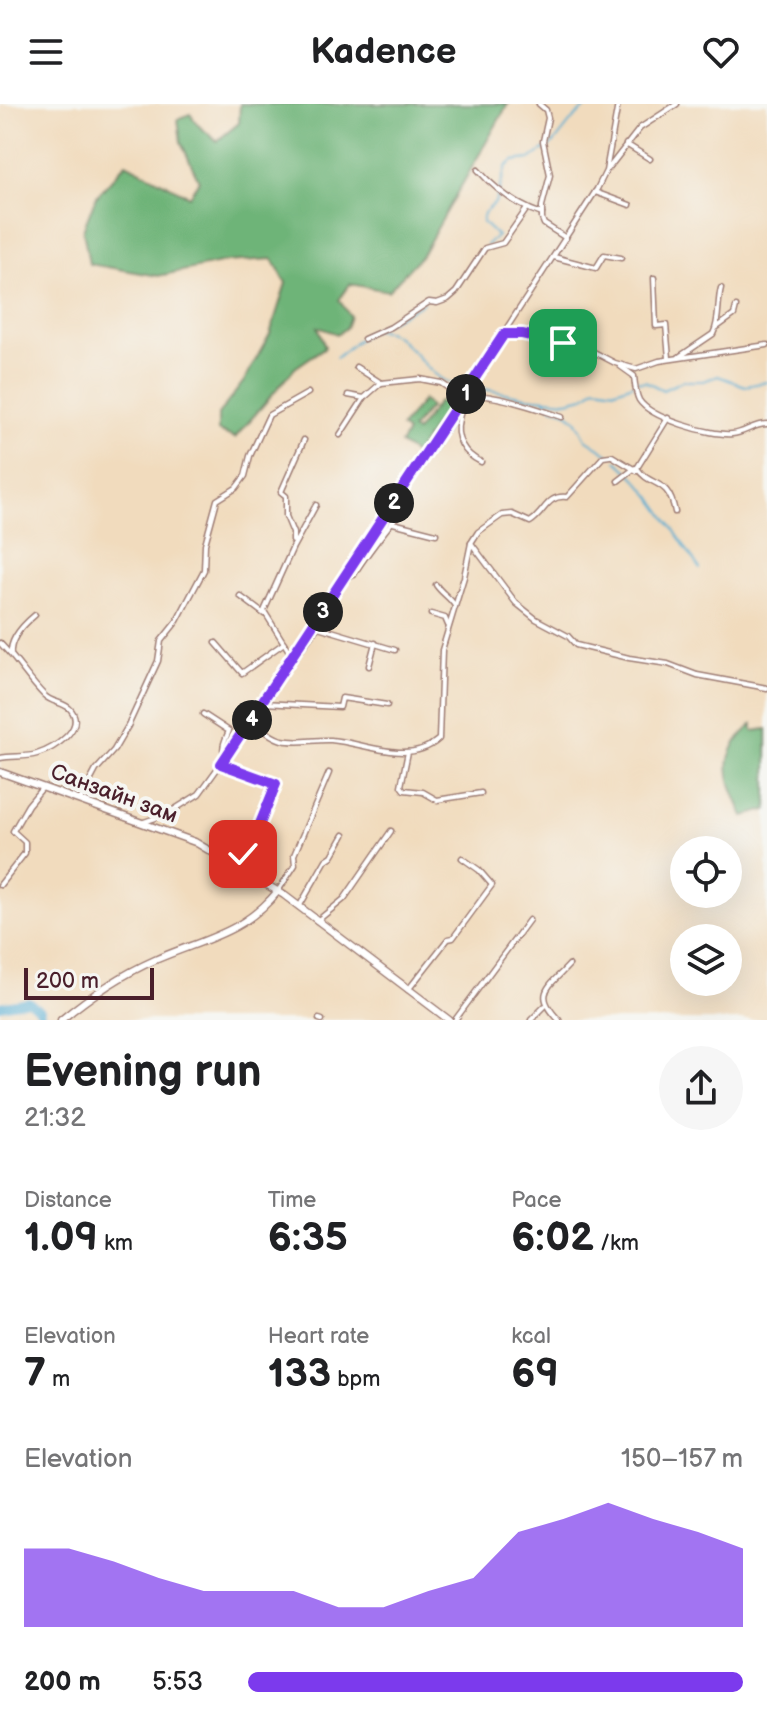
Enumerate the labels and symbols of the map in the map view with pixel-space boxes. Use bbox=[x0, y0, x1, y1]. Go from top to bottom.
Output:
pin bbox=[529, 309, 597, 377]
pin: 1 bbox=[446, 374, 486, 414]
pin: 2 bbox=[374, 483, 414, 523]
pin: 3 bbox=[303, 592, 343, 632]
pin: 4 bbox=[232, 700, 272, 740]
street label: Санзайн зам bbox=[47, 759, 181, 829]
pin bbox=[209, 820, 277, 888]
scale bar bbox=[24, 964, 154, 1000]

